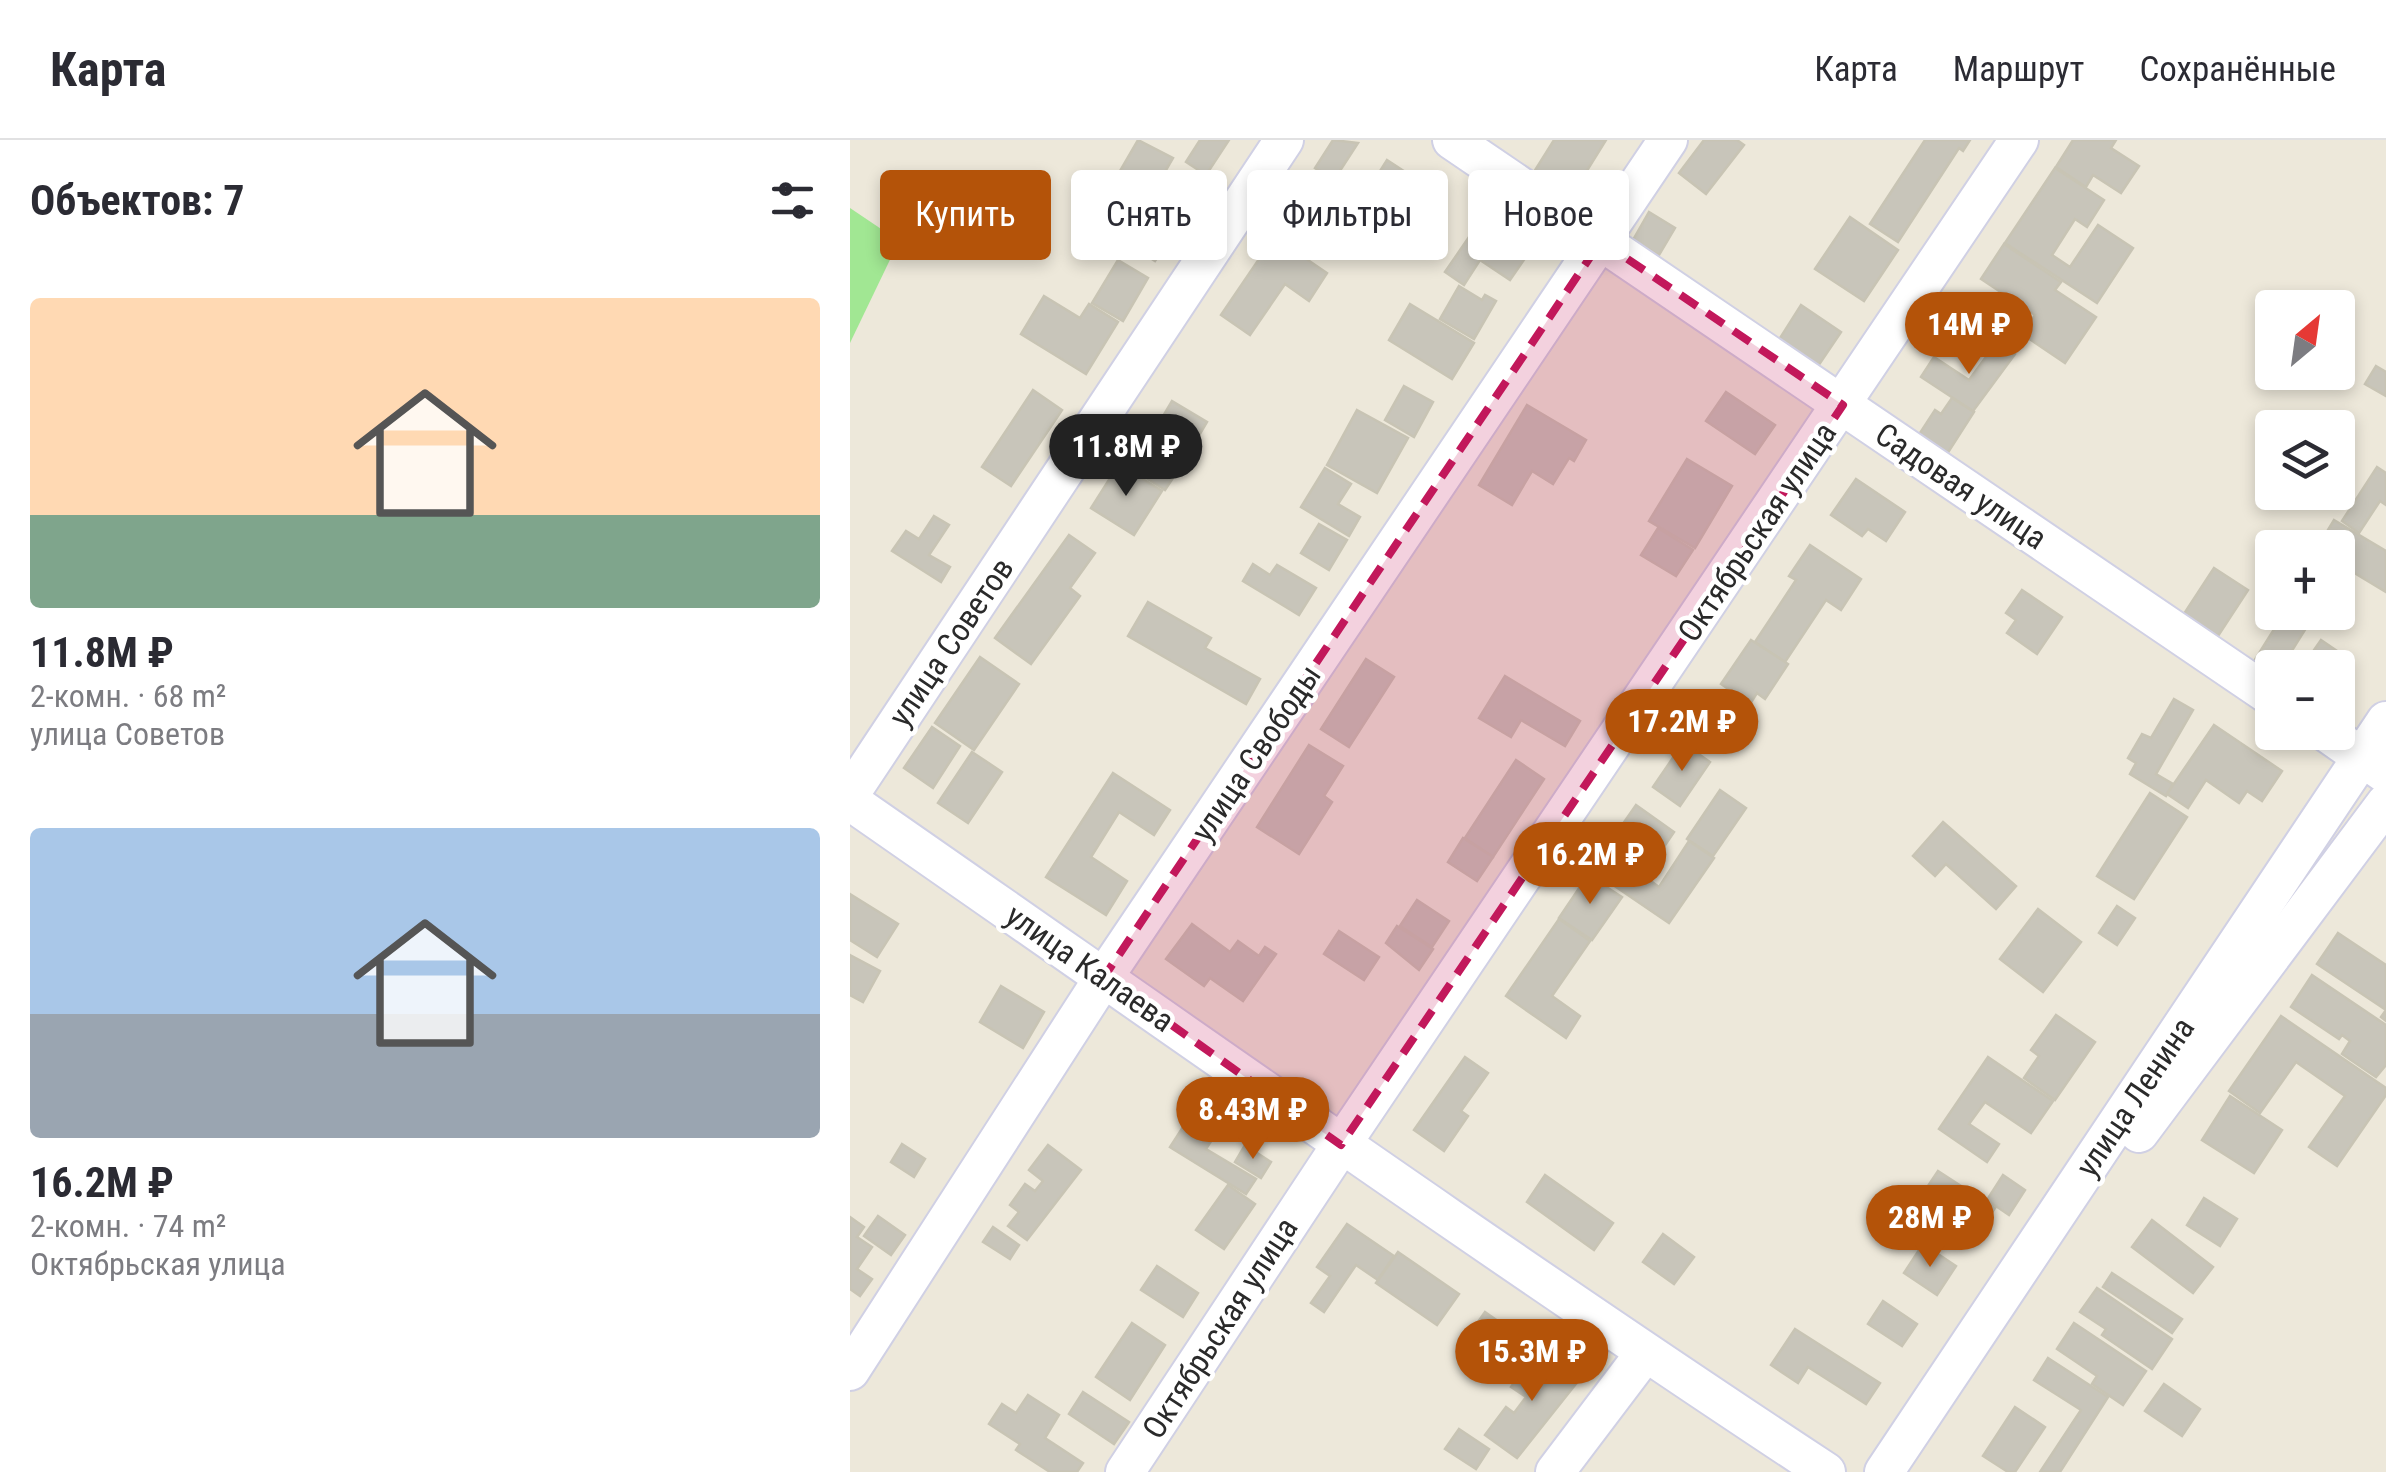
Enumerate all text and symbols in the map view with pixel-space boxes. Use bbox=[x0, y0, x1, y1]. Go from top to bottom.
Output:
text: Карта bbox=[50, 41, 166, 98]
text: Карта bbox=[1814, 49, 1898, 90]
text: Маршрут bbox=[1953, 49, 2085, 90]
text: Сохранённые bbox=[2140, 49, 2336, 90]
chip: Купить bbox=[880, 170, 1051, 260]
chip: Снять bbox=[1071, 170, 1227, 260]
chip: Фильтры bbox=[1247, 170, 1448, 260]
chip: Новое bbox=[1468, 170, 1629, 260]
icon: filters bbox=[765, 173, 820, 228]
text: Объектов: 7 bbox=[30, 176, 244, 225]
north arrow bbox=[2255, 290, 2355, 390]
map controls bbox=[2255, 290, 2355, 750]
pin: 14M ₽ bbox=[1899, 292, 2039, 377]
text: 14M ₽ bbox=[1927, 305, 2011, 343]
icon: home bbox=[335, 363, 515, 543]
button: layers bbox=[2255, 410, 2355, 510]
pin: 11.8M ₽ bbox=[1034, 414, 1218, 499]
street label: Октябрьская улица bbox=[1670, 415, 1844, 649]
street label: Садовая улица bbox=[1868, 415, 2054, 557]
text: 11.8M ₽ bbox=[1071, 427, 1181, 465]
button: + bbox=[2255, 530, 2355, 630]
street label: улица Советов bbox=[881, 551, 1021, 733]
text: 11.8M ₽ bbox=[30, 628, 174, 677]
button: − bbox=[2255, 650, 2355, 750]
street label: улица Свободы bbox=[1183, 658, 1329, 848]
text: 2-комн. · 68 m² bbox=[30, 677, 226, 715]
pin: 17.2M ₽ bbox=[1590, 689, 1774, 774]
text: 17.2M ₽ bbox=[1627, 702, 1737, 740]
text: улица Советов bbox=[30, 715, 225, 753]
pin: 16.2M ₽ bbox=[1498, 822, 1682, 907]
text: 16.2M ₽ bbox=[1535, 835, 1645, 873]
icon: home bbox=[335, 893, 515, 1073]
street label: улица Калаева bbox=[999, 896, 1181, 1040]
street label: улица Ленина bbox=[2068, 1010, 2202, 1184]
pin: 8.43M ₽ bbox=[1161, 1077, 1345, 1162]
text: 8.43M ₽ bbox=[1198, 1090, 1308, 1128]
text: 16.2M ₽ bbox=[30, 1158, 174, 1207]
pin: 28M ₽ bbox=[1860, 1185, 2000, 1270]
text: 28M ₽ bbox=[1888, 1198, 1972, 1236]
text: 2-комн. · 74 m² bbox=[30, 1207, 226, 1245]
street label: Октябрьская улица bbox=[1134, 1210, 1306, 1446]
text: Октябрьская улица bbox=[30, 1245, 286, 1283]
pin: 15.3M ₽ bbox=[1440, 1319, 1624, 1404]
text: 15.3M ₽ bbox=[1477, 1332, 1587, 1370]

